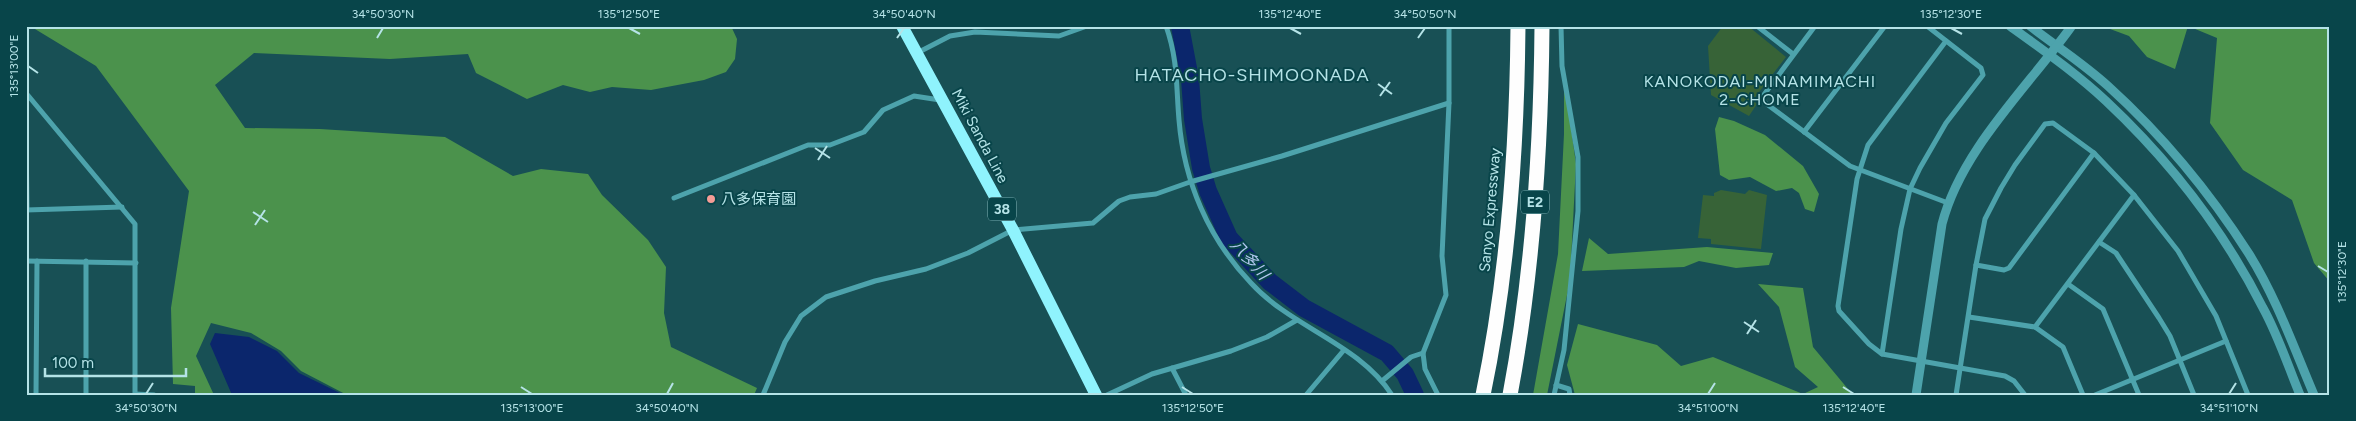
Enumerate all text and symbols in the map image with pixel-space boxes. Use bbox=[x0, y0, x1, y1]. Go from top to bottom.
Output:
text: 34°50'30"N bbox=[352, 7, 414, 21]
text: 135°12'50"E bbox=[598, 7, 660, 21]
text: 34°50'40"N bbox=[872, 7, 936, 21]
text: 135°12'40"E bbox=[1259, 7, 1321, 21]
text: 34°50'50"N bbox=[1393, 7, 1457, 21]
text: 135°12'30"E bbox=[1920, 7, 1982, 21]
text: 135°13'00"E bbox=[7, 34, 21, 98]
district label: HATACHO-SHIMOONADA bbox=[1134, 64, 1370, 86]
district label: KANOKODAI-MINAMIMACHI 2-CHOME bbox=[1644, 72, 1876, 109]
street label: Miki Sanda Line bbox=[948, 86, 1012, 186]
street label: Sanyo Expressway bbox=[1476, 147, 1504, 273]
place label: 八多保育園 bbox=[721, 190, 796, 208]
road number: E2 bbox=[1521, 190, 1549, 213]
marker: 八多保育園 bbox=[705, 193, 717, 205]
road number: 38 bbox=[988, 198, 1016, 220]
water label: 八多川 bbox=[1227, 235, 1274, 285]
text: 135°12'30"E bbox=[2335, 241, 2349, 303]
scale bar bbox=[45, 346, 186, 378]
text: 100 m bbox=[52, 354, 94, 372]
text: 34°50'30"N bbox=[115, 401, 177, 415]
text: 135°13'00"E bbox=[500, 401, 564, 415]
text: 34°50'40"N bbox=[635, 401, 699, 415]
text: 135°12'50"E bbox=[1162, 401, 1224, 415]
text: 34°51'00"N bbox=[1677, 401, 1739, 415]
text: 135°12'40"E bbox=[1823, 401, 1885, 415]
text: 34°51'10"N bbox=[2200, 401, 2258, 415]

